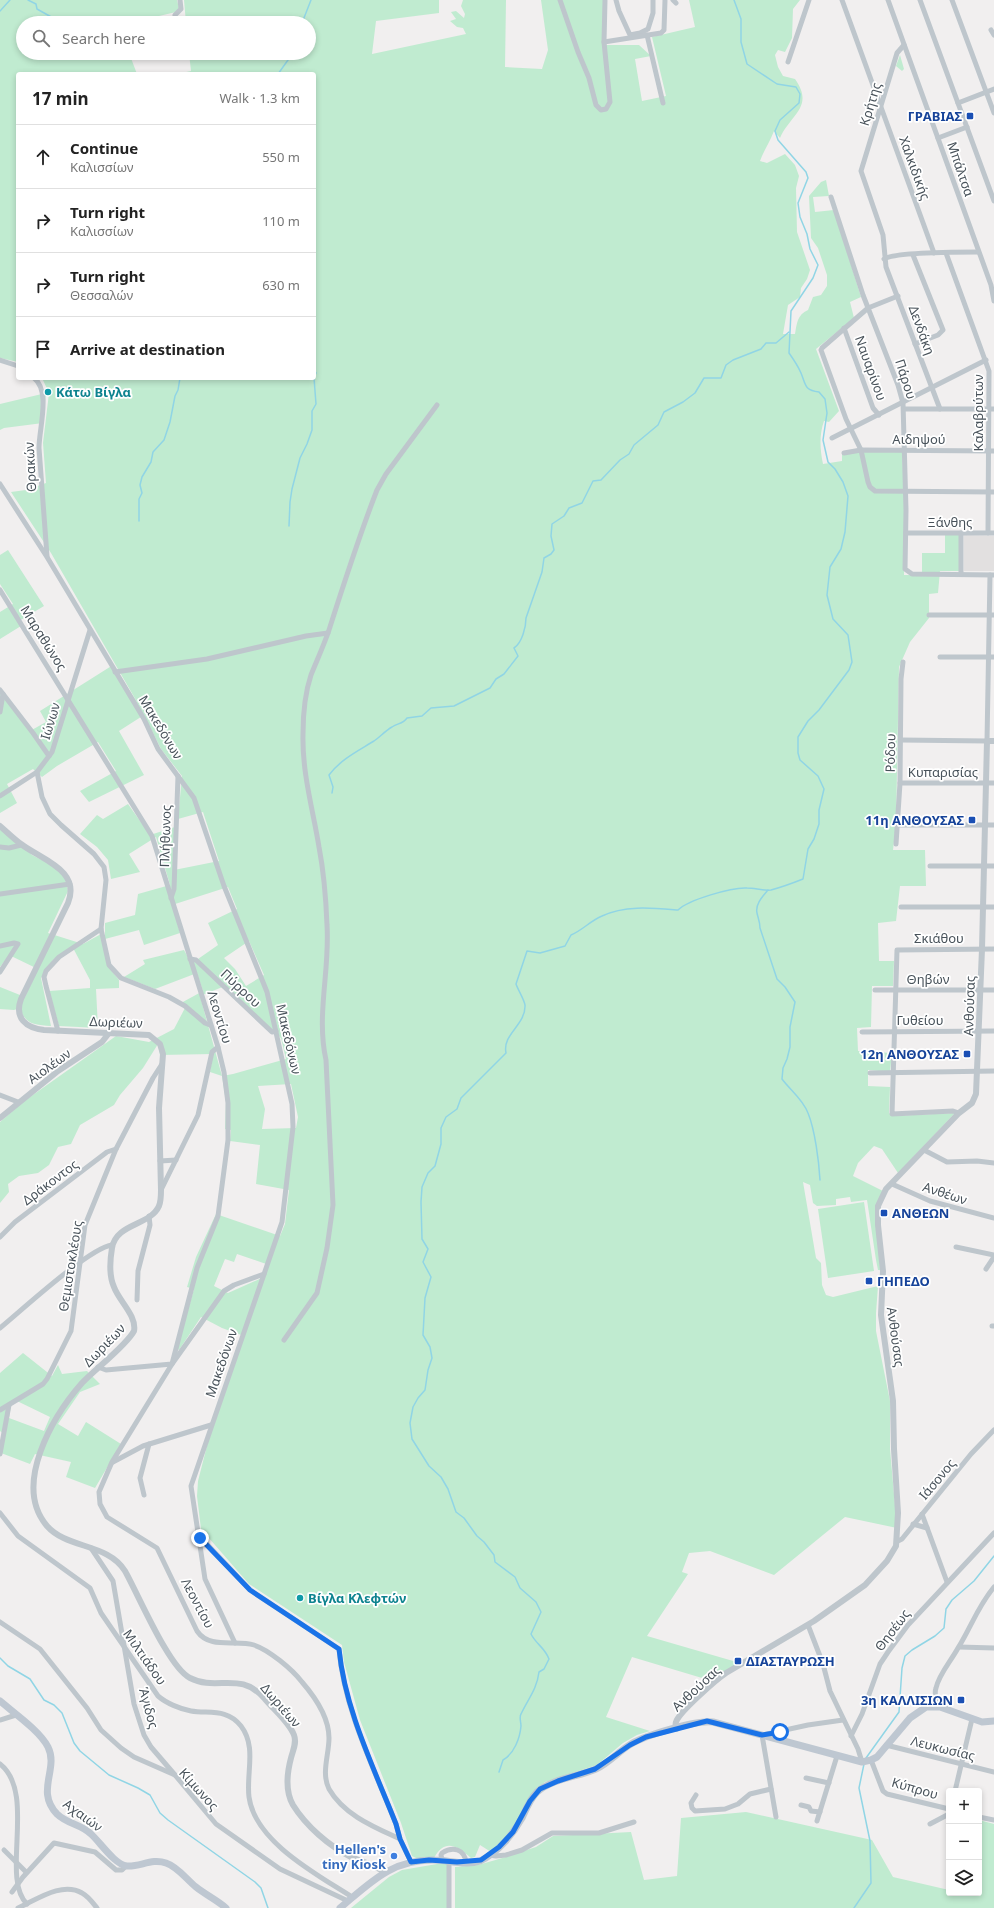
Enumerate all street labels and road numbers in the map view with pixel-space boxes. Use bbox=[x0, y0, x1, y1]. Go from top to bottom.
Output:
street label: Κρήτης bbox=[855, 80, 885, 128]
street label: Χαλκιδικής bbox=[895, 134, 935, 202]
street label: Μπάλτσα bbox=[943, 139, 979, 199]
street label: Δενδάκη bbox=[905, 303, 939, 357]
street label: Ναυαρίνου bbox=[851, 333, 891, 403]
street label: Πάρου bbox=[891, 357, 921, 401]
street label: Καλαβρύτων bbox=[969, 374, 987, 452]
street label: Αιδηψού bbox=[892, 430, 946, 448]
street label: Θρακών bbox=[20, 441, 40, 492]
street label: Ξάνθης bbox=[928, 513, 972, 531]
street label: Μαραθώνος bbox=[17, 602, 71, 674]
street label: Μακεδόνων bbox=[135, 692, 187, 763]
street label: Ιώνων bbox=[36, 700, 64, 742]
street label: Ρόδου bbox=[881, 733, 899, 773]
street label: Κυπαρισίας bbox=[908, 763, 978, 781]
street label: Πλήθωνος bbox=[155, 804, 175, 868]
street label: Σκιάθου bbox=[914, 929, 964, 947]
street label: Πύρρου bbox=[217, 965, 265, 1011]
street label: Θηβών bbox=[907, 970, 950, 988]
street label: Ανθούσας bbox=[959, 976, 979, 1036]
street label: Λεοντίου bbox=[203, 988, 237, 1046]
street label: Μακεδόνων bbox=[272, 1002, 306, 1076]
street label: Γυθείου bbox=[896, 1011, 944, 1029]
street label: Δωριέων bbox=[89, 1012, 143, 1032]
street label: Αιολέων bbox=[24, 1044, 75, 1088]
street label: Δράκοντος bbox=[18, 1155, 82, 1209]
street label: Ανθέων bbox=[921, 1177, 970, 1209]
street label: Θεμιστοκλέους bbox=[54, 1219, 86, 1313]
street label: Ανθούσας bbox=[883, 1306, 909, 1368]
street label: Δωριέων bbox=[79, 1319, 129, 1370]
street label: Μακεδόνων bbox=[201, 1326, 241, 1400]
street label: Ιάσονος bbox=[915, 1455, 959, 1503]
street label: Λεοντίου bbox=[177, 1575, 219, 1631]
street label: Θησέως bbox=[870, 1605, 914, 1655]
street label: Μιλτιάδου bbox=[119, 1626, 171, 1688]
street label: Ανθούσας bbox=[668, 1661, 724, 1715]
street label: Δωριέων bbox=[257, 1679, 305, 1731]
street label: Άγιδος bbox=[135, 1685, 163, 1731]
street label: Λευκωσίας bbox=[909, 1731, 977, 1765]
street label: Κίμωνος bbox=[175, 1764, 223, 1814]
street label: Κύπρου bbox=[890, 1773, 940, 1803]
street label: Αχαιών bbox=[60, 1795, 107, 1836]

